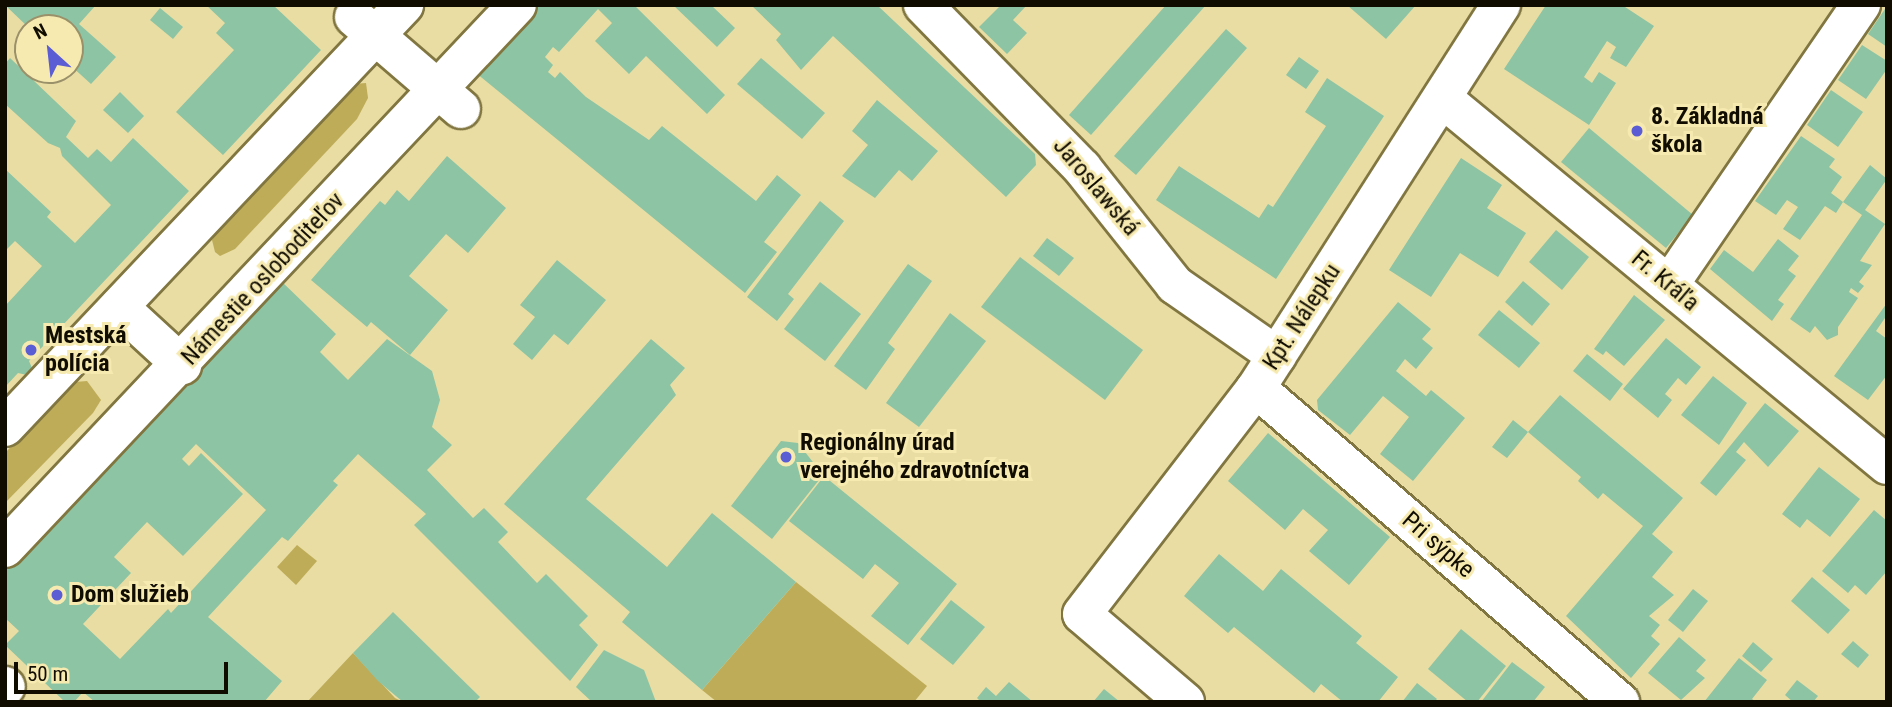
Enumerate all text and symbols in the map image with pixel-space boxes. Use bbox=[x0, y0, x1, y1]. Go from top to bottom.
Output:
north arrow bbox=[14, 14, 84, 84]
text: N bbox=[30, 19, 51, 45]
place label: 8. Základná škola bbox=[1651, 103, 1764, 159]
marker: 8. Základná škola bbox=[1629, 123, 1645, 139]
street label: Jaroslawská bbox=[1047, 132, 1145, 242]
street label: Námestie osloboditeľov bbox=[176, 187, 350, 371]
street label: Fr. Kráľa bbox=[1625, 245, 1705, 317]
street label: Kpt. Nálepku bbox=[1257, 258, 1347, 376]
place label: Mestská polícia bbox=[45, 322, 127, 378]
marker: Mestská polícia bbox=[23, 342, 39, 358]
place label: Regionálny úrad verejného zdravotníctva bbox=[800, 429, 1029, 485]
marker: Regionálny úrad verejného zdravotníctva bbox=[778, 449, 794, 465]
street label: Pri sýpke bbox=[1396, 506, 1480, 584]
place label: Dom služieb bbox=[71, 581, 189, 609]
marker: Dom služieb bbox=[49, 587, 65, 603]
scale bar bbox=[18, 648, 231, 692]
text: 50 m bbox=[27, 662, 68, 686]

